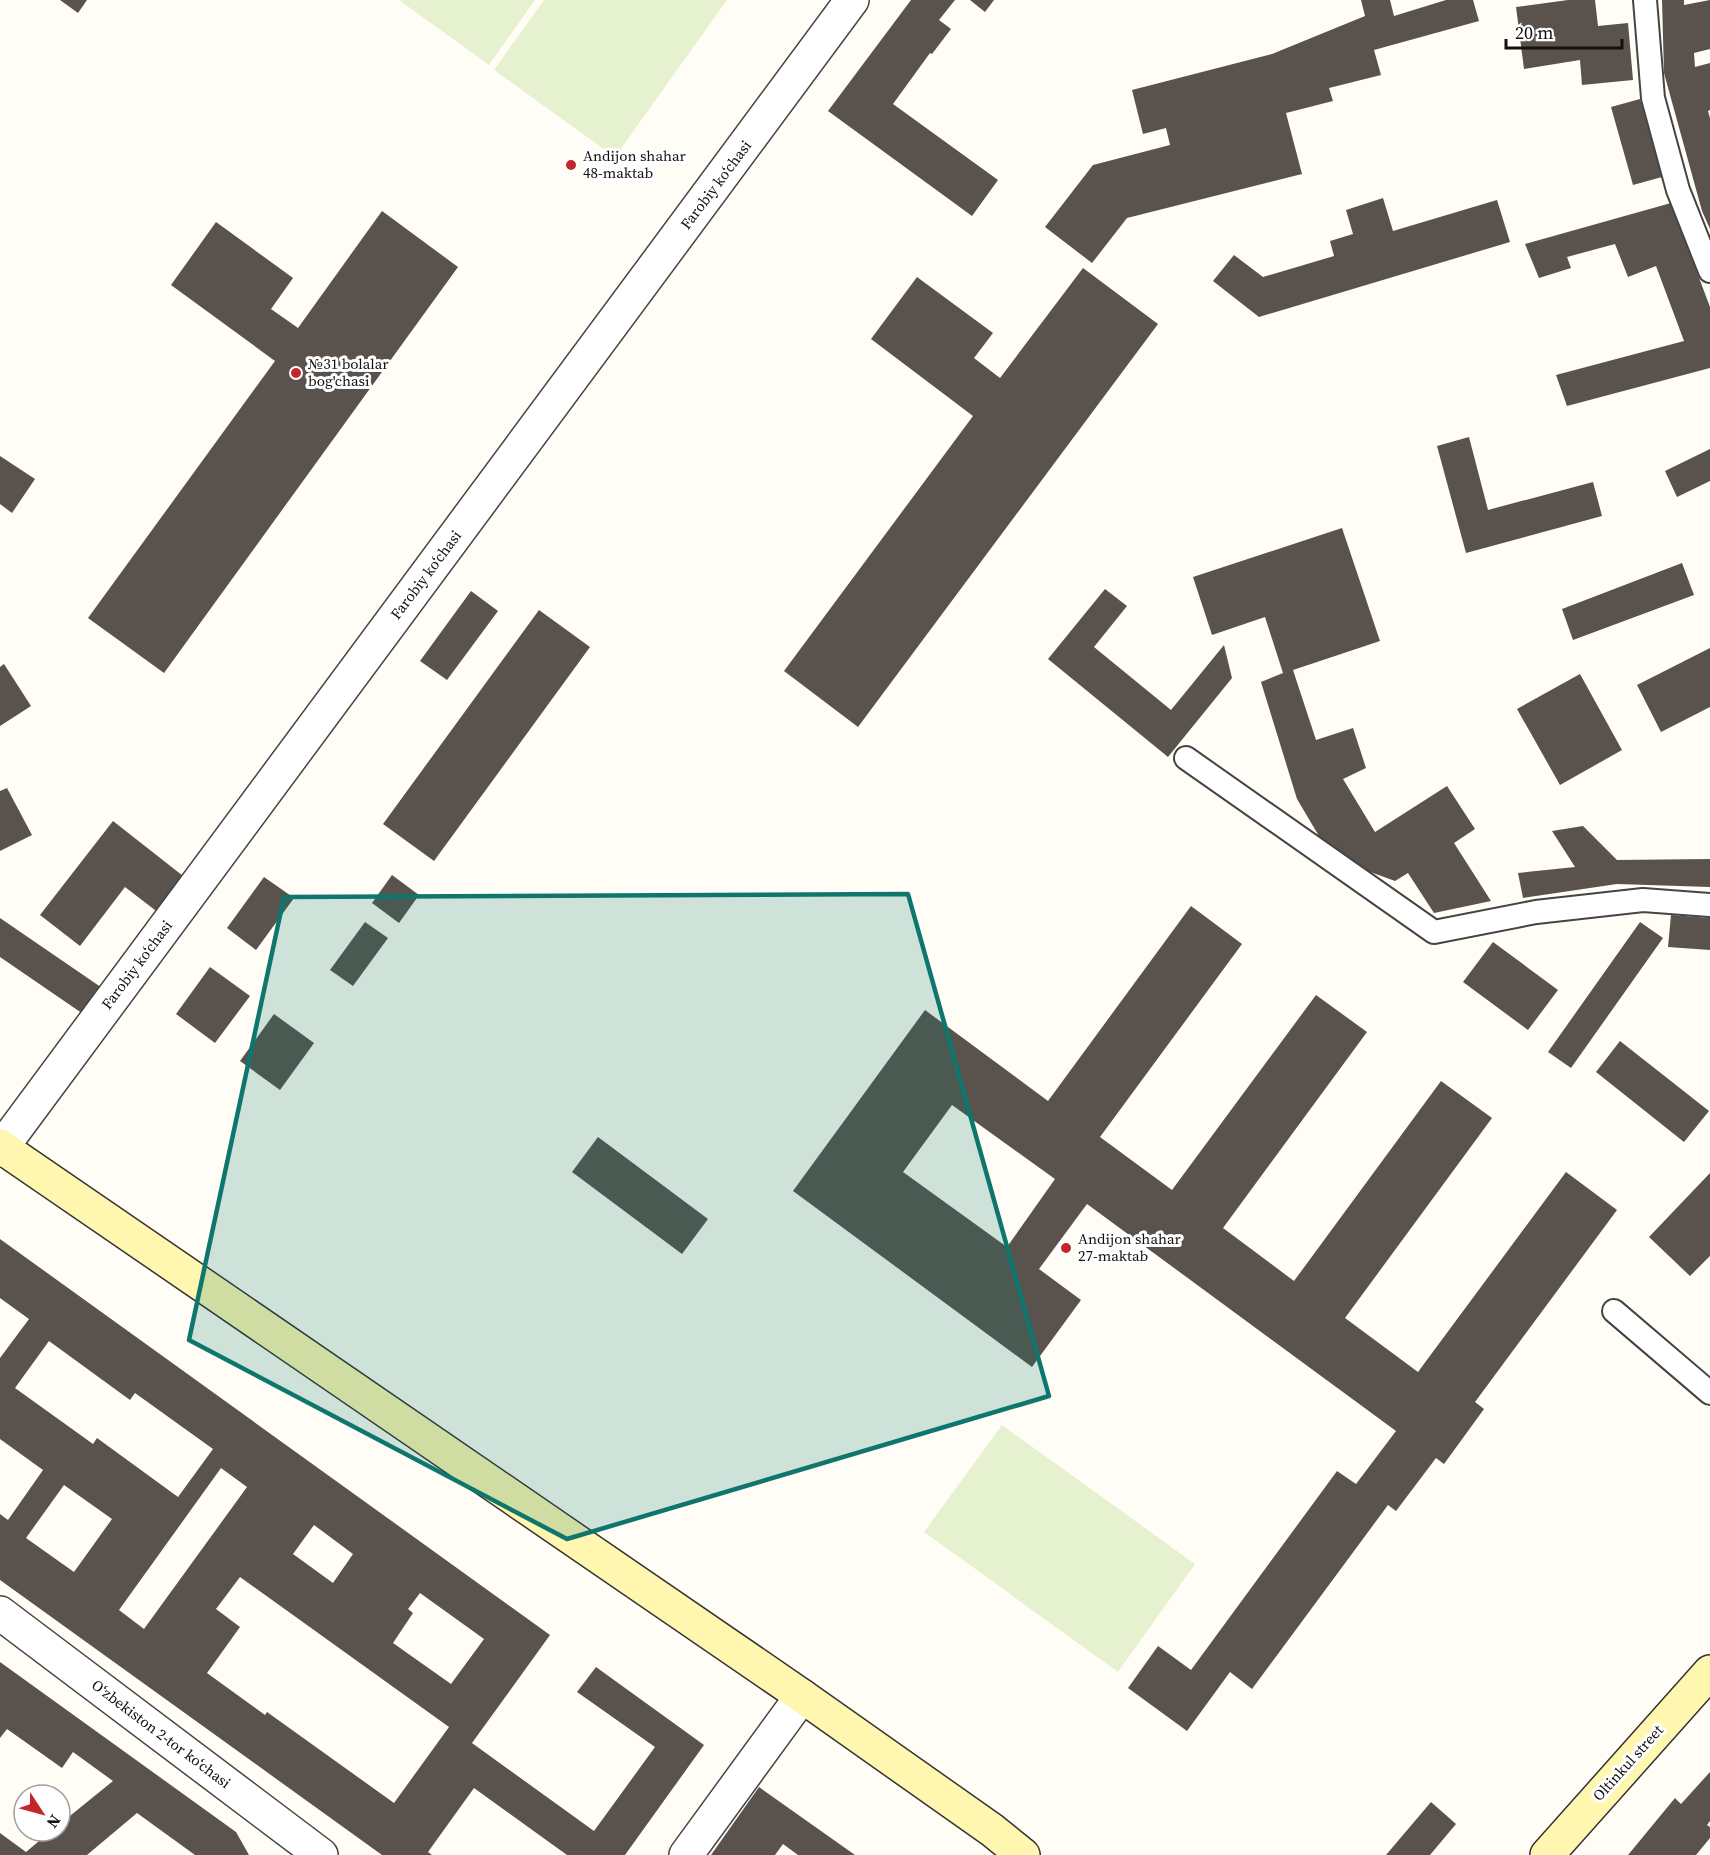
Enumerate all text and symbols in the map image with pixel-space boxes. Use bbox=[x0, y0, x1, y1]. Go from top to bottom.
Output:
scale bar bbox=[1506, 12, 1622, 50]
text: 20 m bbox=[1515, 20, 1553, 45]
street label: Farobiy koʻchasi bbox=[675, 136, 756, 234]
place label: Andijon shahar 48-maktab bbox=[583, 145, 687, 183]
marker: Andijon shahar 48-maktab bbox=[564, 158, 578, 172]
place label: №31 bolalar bog'chasi bbox=[307, 353, 389, 391]
marker: №31 bolalar bog'chasi bbox=[289, 366, 303, 380]
street label: Farobiy koʻchasi bbox=[385, 526, 466, 624]
street label: Farobiy koʻchasi bbox=[96, 916, 177, 1014]
place label: Andijon shahar 27-maktab bbox=[1078, 1228, 1182, 1266]
marker: Andijon shahar 27-maktab bbox=[1059, 1241, 1073, 1255]
street label: Oʻzbekiston 2-tor koʻchasi bbox=[87, 1674, 235, 1793]
street label: Oltinkul street bbox=[1588, 1720, 1668, 1805]
north arrow bbox=[12, 1783, 72, 1843]
text: N bbox=[42, 1811, 66, 1833]

